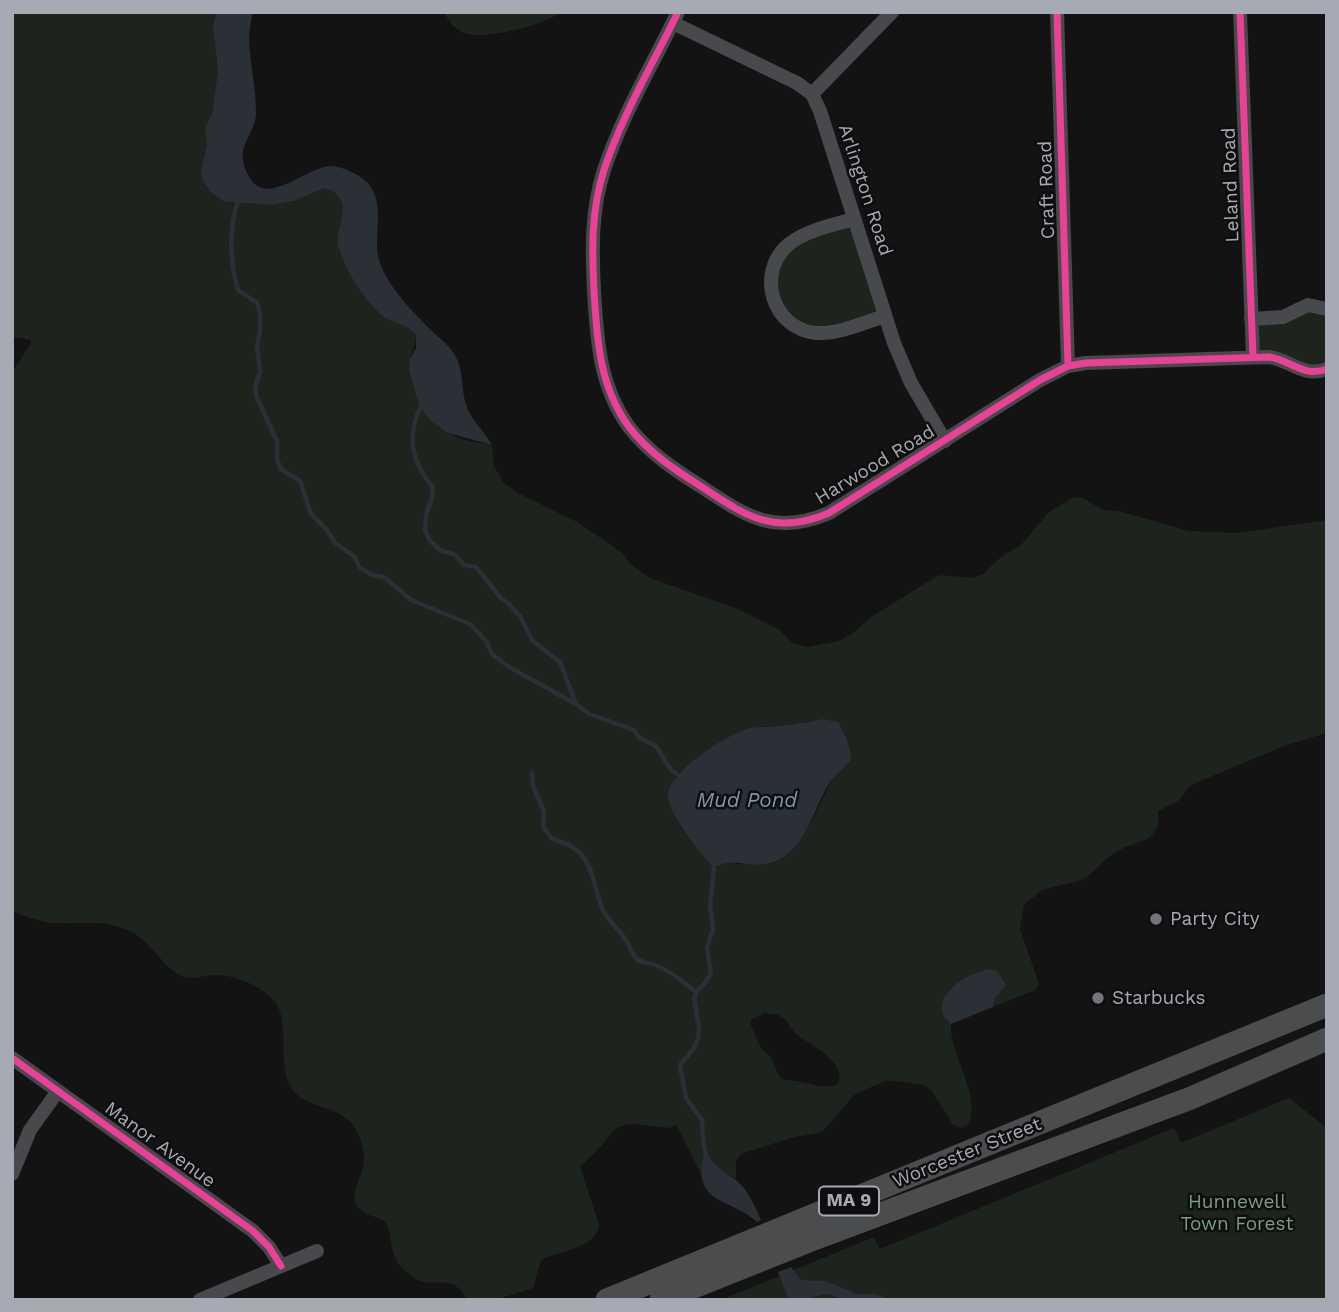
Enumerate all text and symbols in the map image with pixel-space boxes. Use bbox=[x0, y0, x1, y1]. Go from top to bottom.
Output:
street label: Arlington Road bbox=[833, 121, 897, 259]
street label: Leland Road bbox=[1218, 127, 1244, 243]
street label: Craft Road bbox=[1034, 140, 1060, 240]
street label: Harwood Road bbox=[811, 420, 939, 510]
water label: Mud Pond bbox=[697, 788, 797, 814]
place label: Party City bbox=[1170, 908, 1260, 930]
marker: Party City bbox=[1148, 911, 1164, 927]
place label: Starbucks bbox=[1112, 987, 1205, 1009]
marker: Starbucks bbox=[1090, 990, 1106, 1006]
street label: Manor Avenue bbox=[100, 1097, 220, 1193]
street label: Worcester Street bbox=[889, 1113, 1045, 1193]
road number: MA 9 bbox=[819, 1186, 879, 1216]
park label: Hunnewell Town Forest bbox=[1181, 1191, 1293, 1235]

